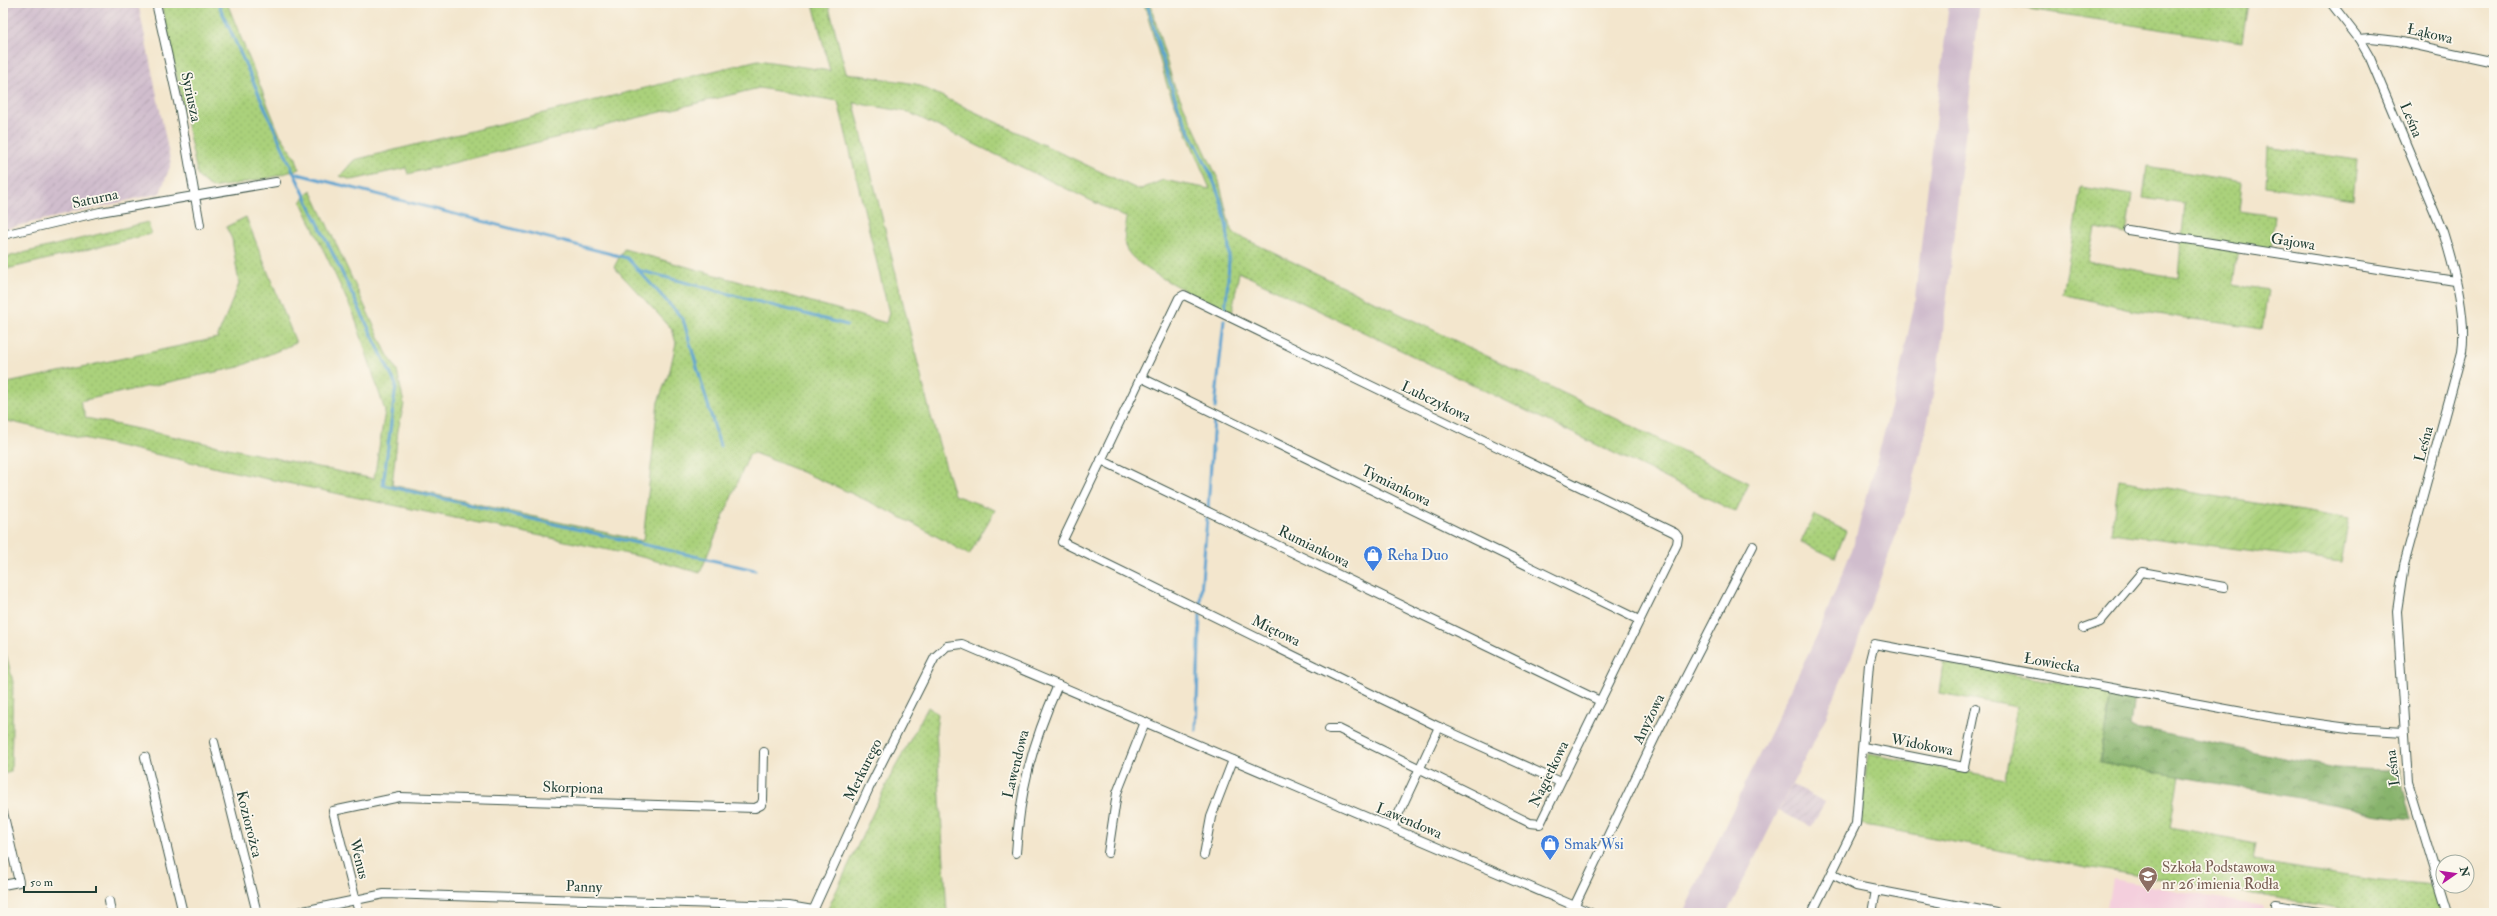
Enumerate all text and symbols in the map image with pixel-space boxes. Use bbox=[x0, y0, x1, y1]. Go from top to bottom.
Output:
street label: Łąkowa bbox=[2405, 20, 2456, 49]
street label: Syriusza bbox=[176, 70, 206, 125]
street label: Leśna bbox=[2395, 100, 2427, 141]
street label: Saturna bbox=[70, 185, 121, 213]
street label: Gajowa bbox=[2269, 229, 2317, 255]
street label: Lubczykowa bbox=[1398, 377, 1475, 427]
street label: Leśna bbox=[2410, 423, 2438, 464]
street label: Tymiankowa bbox=[1358, 461, 1435, 511]
street label: Rumiankowa bbox=[1275, 522, 1354, 573]
shop icon: Reha Duo bbox=[1362, 544, 1384, 572]
place label: Reha Duo bbox=[1387, 546, 1448, 565]
street label: Miętowa bbox=[1248, 611, 1304, 651]
street label: Łowiecka bbox=[2022, 649, 2082, 677]
street label: Anyżowa bbox=[1628, 690, 1670, 748]
street label: Lawendowa bbox=[998, 727, 1034, 800]
street label: Widokowa bbox=[1888, 729, 1956, 761]
street label: Merkurego bbox=[840, 736, 886, 804]
street label: Nagietkowa bbox=[1525, 737, 1573, 810]
street label: Leśna bbox=[2381, 748, 2405, 787]
street label: Skorpiona bbox=[542, 777, 604, 800]
street label: Koziorożca bbox=[232, 789, 267, 860]
street label: Lawendowa bbox=[1373, 799, 1446, 844]
shop icon: Smak Wsi bbox=[1539, 833, 1561, 861]
place label: Smak Wsi bbox=[1564, 835, 1624, 854]
street label: Wenus bbox=[345, 836, 373, 881]
north arrow bbox=[2435, 854, 2475, 894]
place label: Szkoła Podstawowa nr 26 imienia Rodła bbox=[2162, 858, 2280, 894]
school or university icon: Szkoła Podstawowa nr 26 imienia Rodła bbox=[2137, 865, 2159, 893]
text: N bbox=[2457, 865, 2472, 879]
scale bar bbox=[24, 868, 96, 894]
text: 50 m bbox=[30, 875, 54, 890]
street label: Panny bbox=[565, 877, 603, 897]

